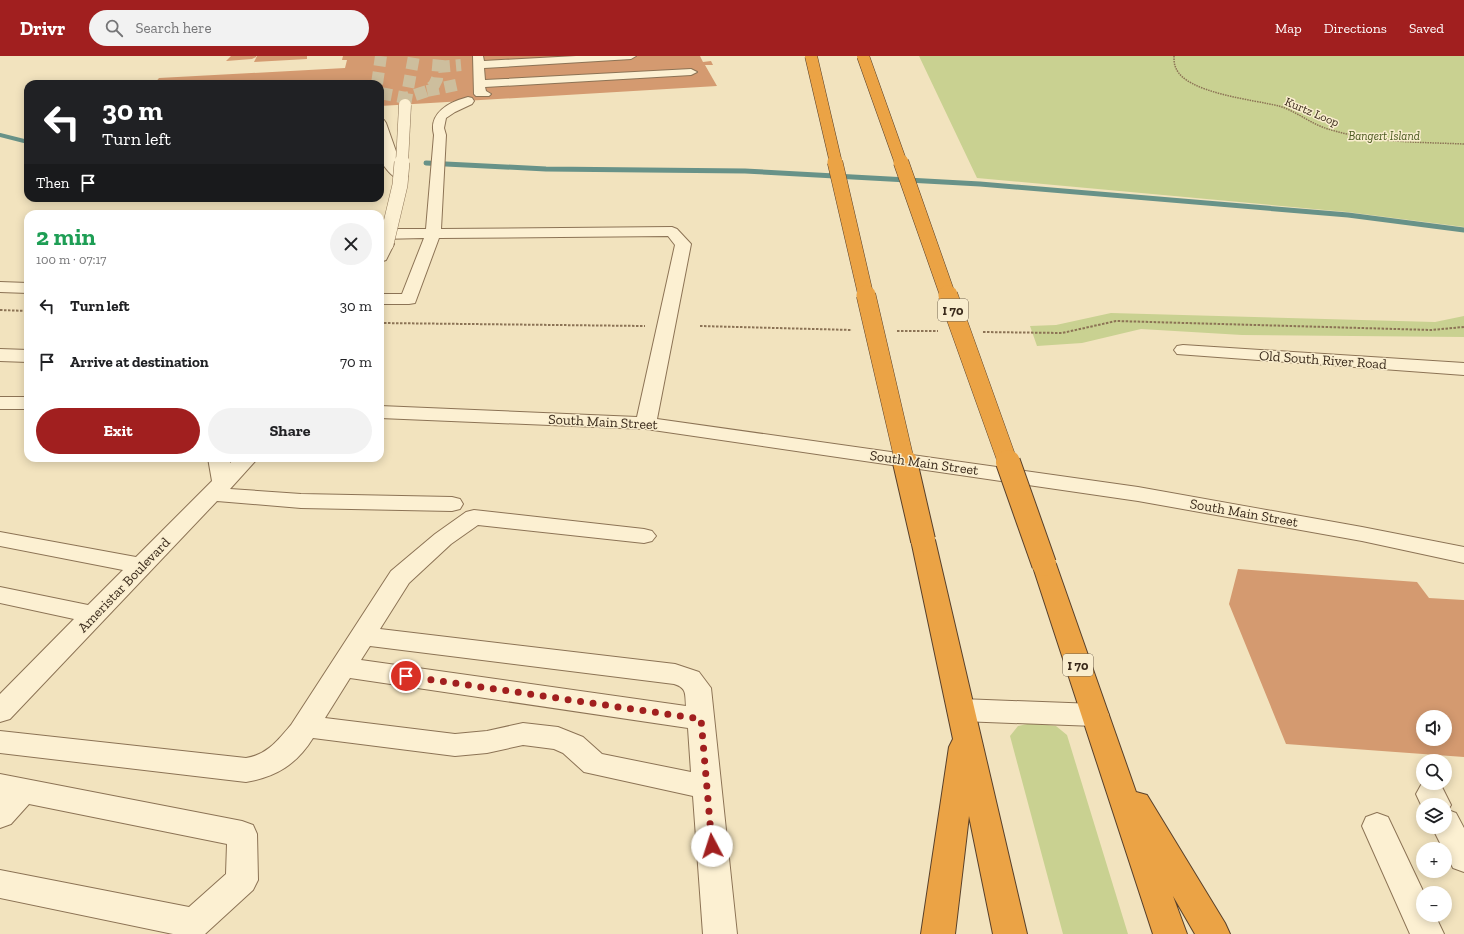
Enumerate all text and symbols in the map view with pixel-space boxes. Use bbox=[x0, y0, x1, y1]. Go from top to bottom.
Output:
search box bbox=[89, 10, 369, 46]
text: Drivr bbox=[20, 17, 65, 40]
icon: search bbox=[103, 17, 125, 39]
text: Search here bbox=[135, 19, 211, 37]
text: Map bbox=[1275, 20, 1302, 37]
text: Directions bbox=[1324, 20, 1387, 37]
text: Saved bbox=[1409, 20, 1444, 37]
text: 30 m bbox=[102, 94, 163, 127]
street label: Kurtz Loop bbox=[1283, 94, 1342, 130]
icon: left bbox=[36, 96, 88, 148]
text: Turn left bbox=[102, 128, 171, 150]
park label: Bangert Island bbox=[1348, 129, 1420, 143]
icon: arrive bbox=[77, 172, 99, 194]
text: Then bbox=[36, 174, 69, 192]
text: 2 min bbox=[36, 222, 96, 251]
button: close bbox=[330, 223, 372, 265]
text: 100 m · 07:17 bbox=[36, 252, 106, 267]
icon: left bbox=[36, 295, 58, 317]
text: Turn left bbox=[70, 297, 130, 315]
text: 30 m bbox=[340, 297, 372, 315]
road number: I 70 bbox=[938, 299, 968, 321]
street label: Old South River Road bbox=[1259, 347, 1388, 373]
icon: arrive bbox=[36, 351, 58, 373]
text: Arrive at destination bbox=[70, 353, 209, 371]
text: 70 m bbox=[340, 353, 372, 371]
button: Exit bbox=[36, 408, 200, 454]
button: Share bbox=[208, 408, 372, 454]
street label: South Main Street bbox=[548, 411, 659, 433]
street label: South Main Street bbox=[869, 447, 980, 479]
street label: South Main Street bbox=[1189, 495, 1300, 531]
street label: Ameristar Boulevard bbox=[74, 534, 174, 636]
road number: I 70 bbox=[1063, 654, 1093, 676]
pin bbox=[389, 659, 423, 693]
icon: arrive bbox=[395, 665, 417, 687]
map controls bbox=[1416, 710, 1452, 922]
button: sound bbox=[1416, 710, 1452, 746]
button: search bbox=[1416, 754, 1452, 790]
button: layers bbox=[1416, 798, 1452, 834]
position arrow bbox=[691, 825, 733, 867]
button: + bbox=[1416, 842, 1452, 878]
button: − bbox=[1416, 886, 1452, 922]

